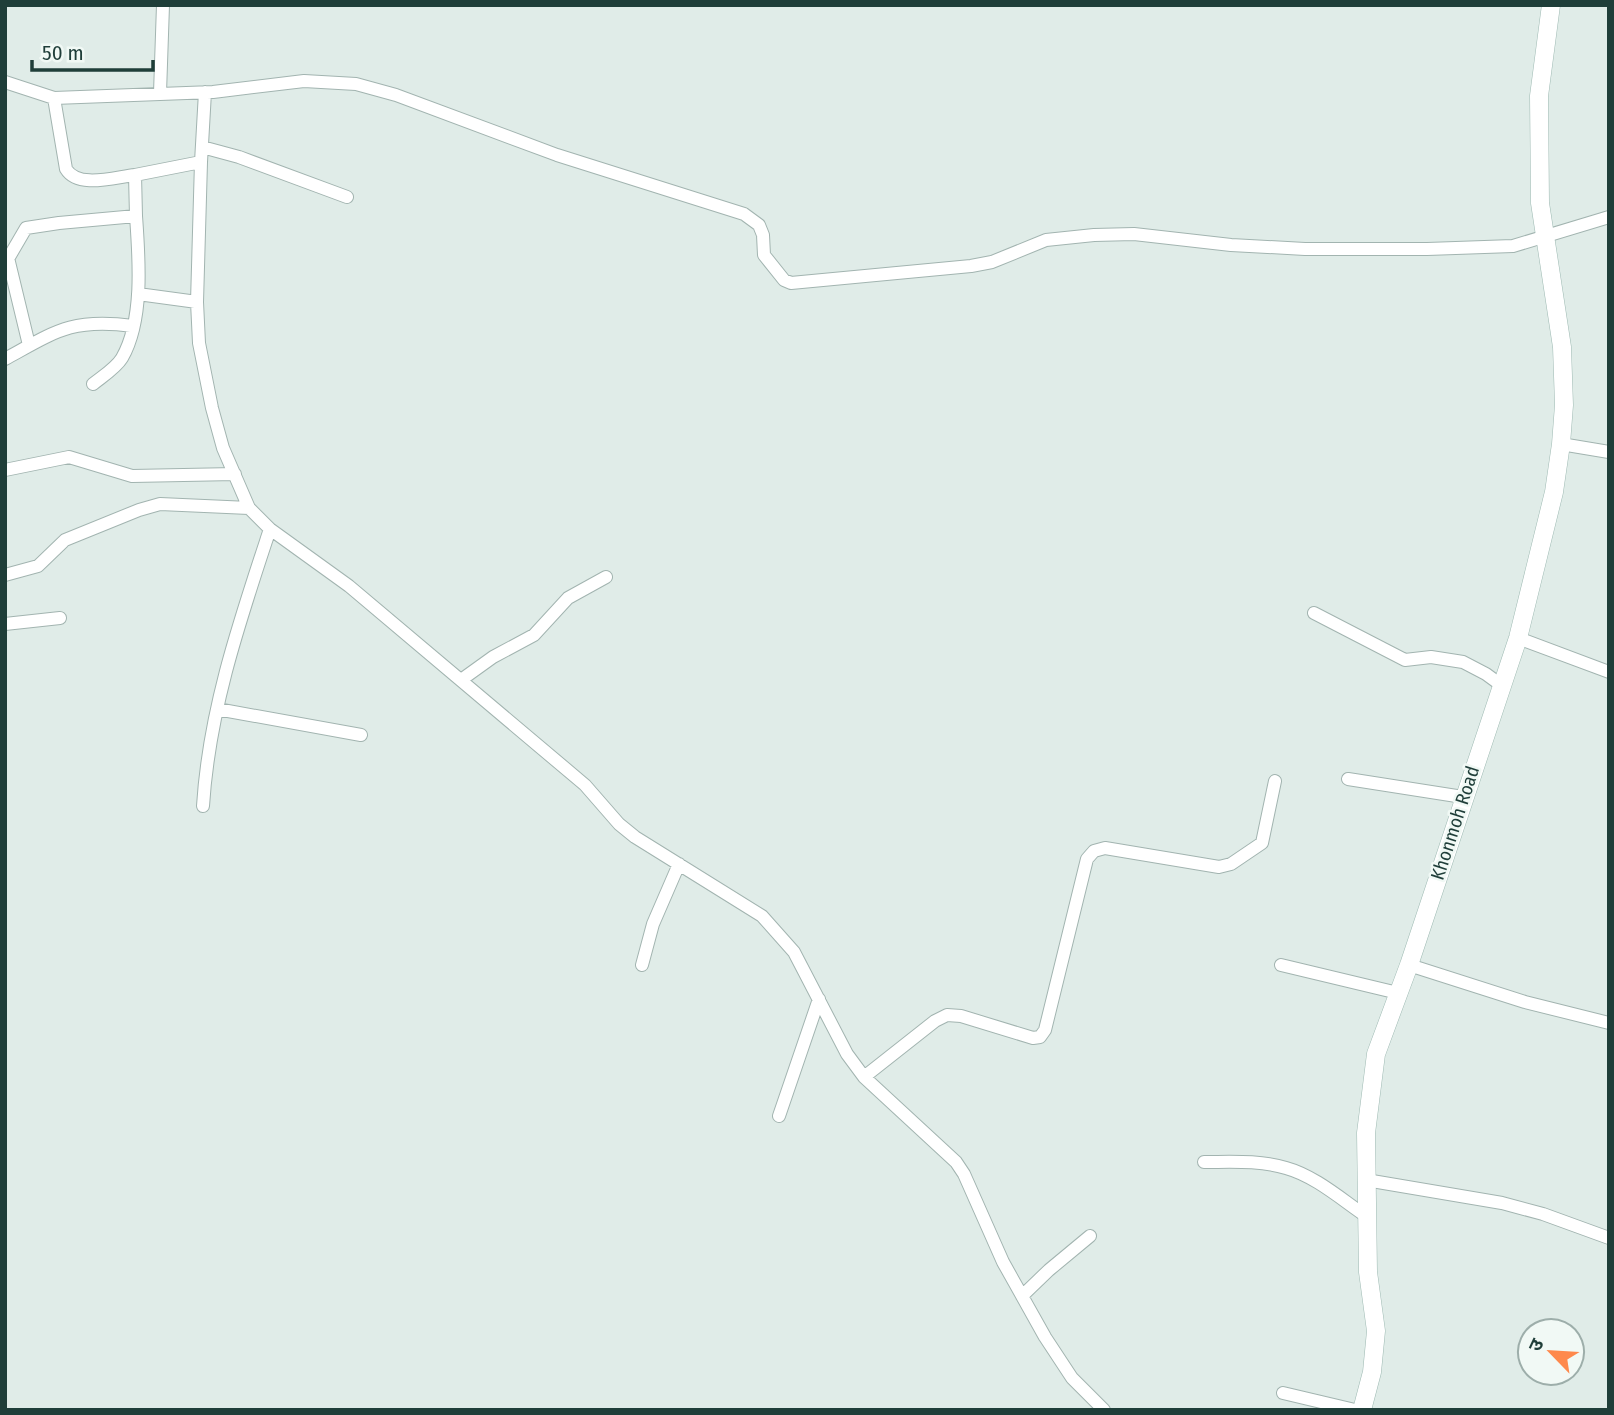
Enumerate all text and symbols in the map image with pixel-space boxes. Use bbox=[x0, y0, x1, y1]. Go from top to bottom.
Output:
scale bar bbox=[32, 28, 152, 72]
text: 50 m bbox=[42, 40, 84, 66]
street label: Khonmoh Road bbox=[1426, 763, 1484, 883]
north arrow bbox=[1516, 1317, 1586, 1387]
text: उ bbox=[1523, 1334, 1549, 1355]

